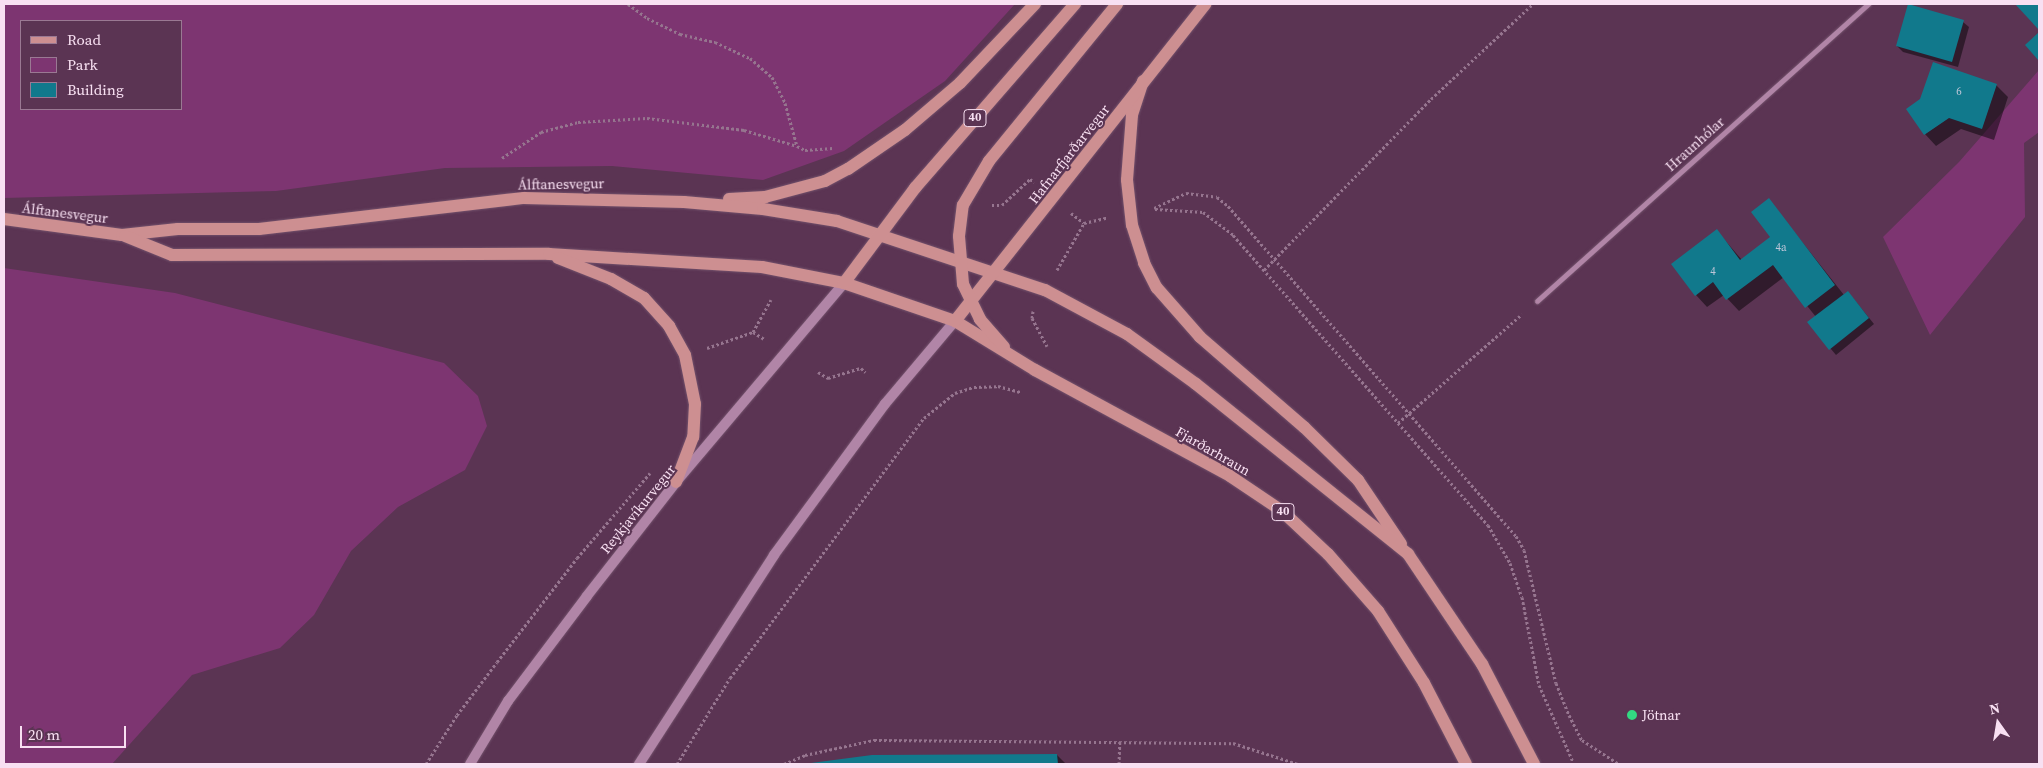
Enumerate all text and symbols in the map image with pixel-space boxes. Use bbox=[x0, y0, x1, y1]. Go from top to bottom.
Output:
legend bbox=[20, 20, 182, 110]
text: Road bbox=[67, 29, 101, 50]
text: Park bbox=[67, 54, 98, 75]
text: Building bbox=[67, 79, 124, 100]
house number: 6 bbox=[1956, 85, 1962, 99]
street label: Hafnarfjarðarvegur bbox=[1025, 101, 1113, 207]
road number: 40 bbox=[962, 109, 988, 128]
street label: Hraunhólar bbox=[1662, 113, 1728, 175]
street label: Álftanesvegur bbox=[518, 175, 604, 193]
street label: Álftanesvegur bbox=[21, 199, 109, 227]
house number: 4a bbox=[1775, 241, 1787, 255]
house number: 4 bbox=[1710, 265, 1716, 279]
street label: Fjarðarhraun bbox=[1173, 423, 1253, 479]
street label: Reykjavíkurvegur bbox=[597, 461, 679, 557]
road number: 40 bbox=[1270, 502, 1296, 522]
text: N bbox=[1987, 697, 2002, 719]
north arrow bbox=[1973, 698, 2023, 748]
place label: Jötnar bbox=[1642, 707, 1681, 723]
marker: Jötnar bbox=[1626, 709, 1638, 721]
scale bar bbox=[22, 716, 129, 748]
text: 20 m bbox=[28, 724, 60, 745]

